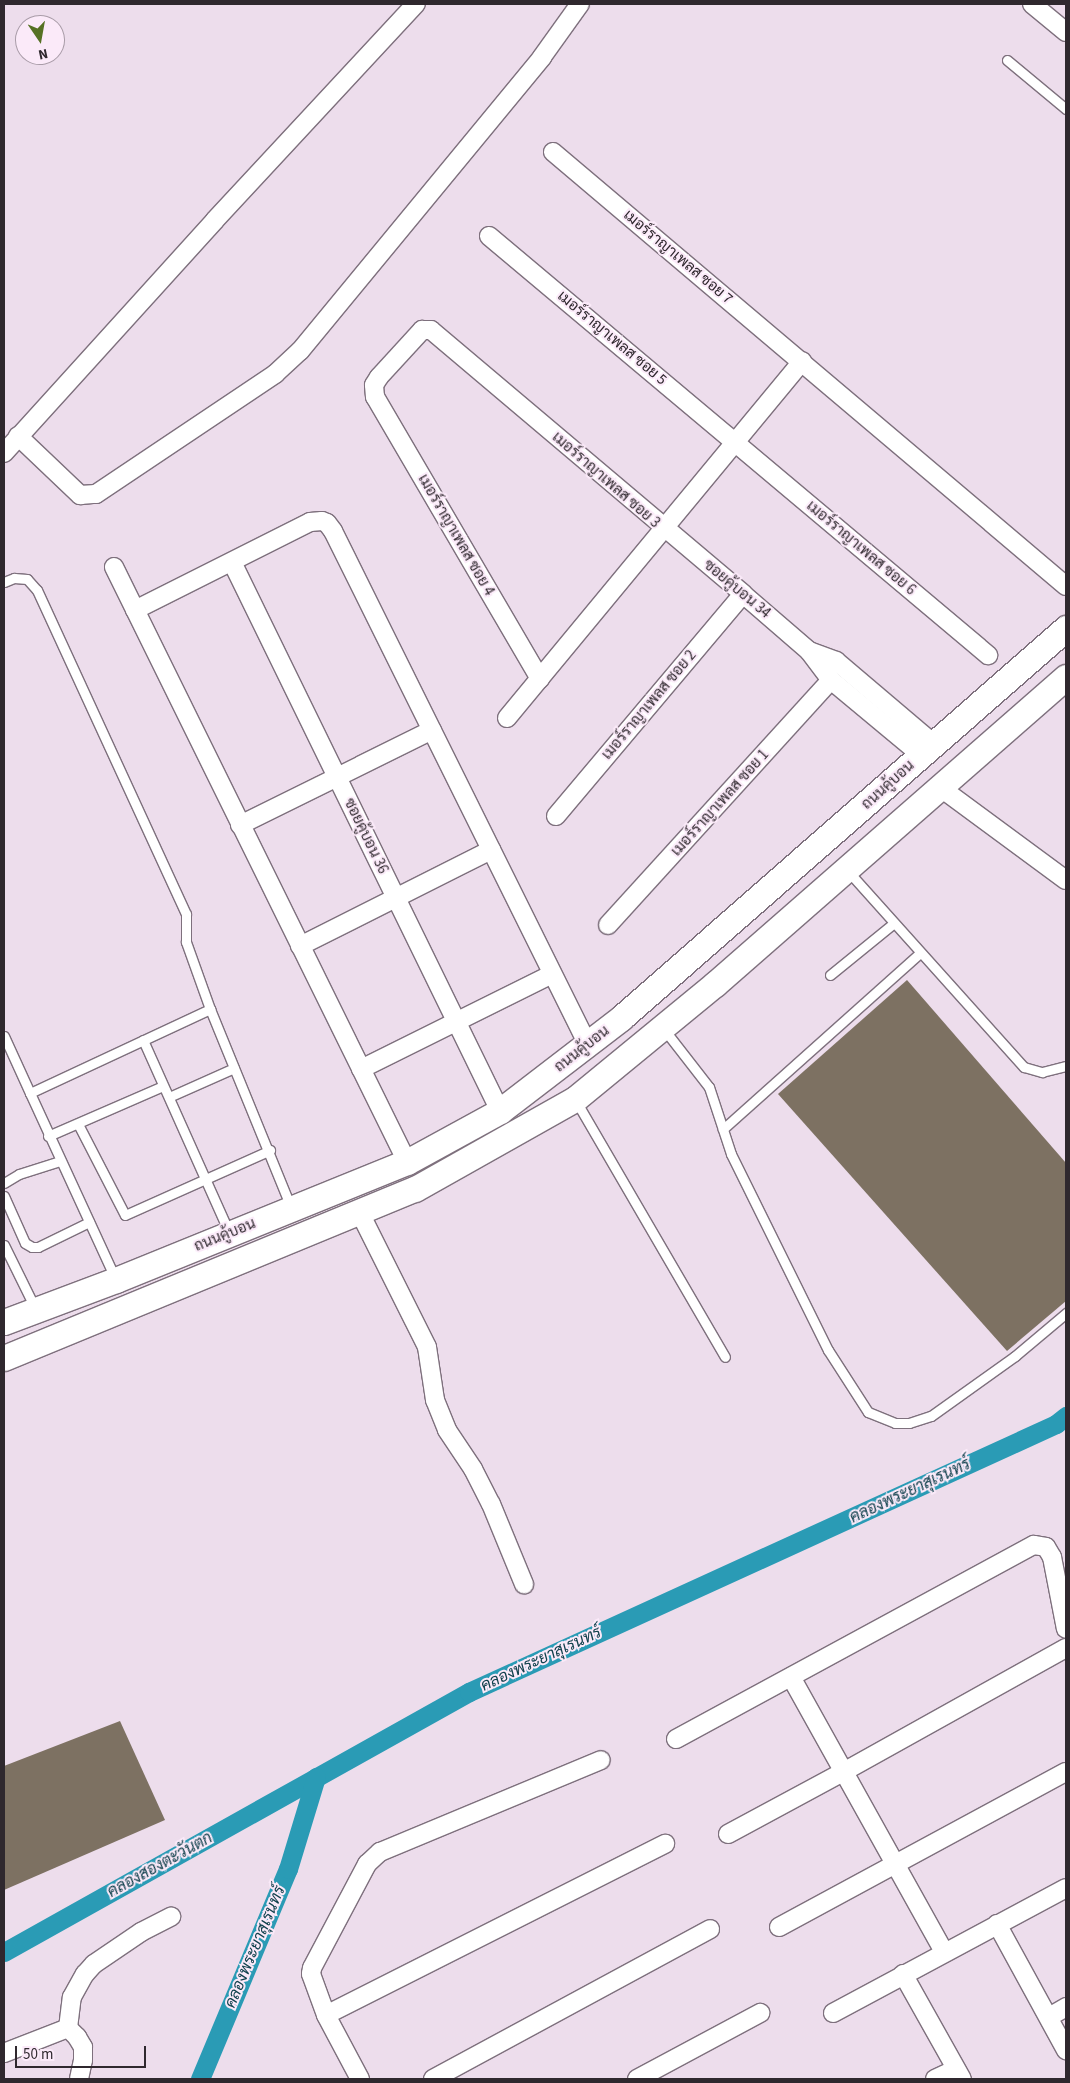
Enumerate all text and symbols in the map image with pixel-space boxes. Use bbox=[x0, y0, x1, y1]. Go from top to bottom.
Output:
north arrow bbox=[15, 15, 65, 65]
text: N bbox=[36, 43, 50, 64]
street label: เมอร์ราญาเพลส ซอย 7 bbox=[620, 206, 736, 308]
street label: เมอร์ราญาเพลส ซอย 5 bbox=[554, 287, 670, 389]
street label: เมอร์ราญาเพลส ซอย 3 bbox=[548, 428, 664, 532]
street label: เมอร์ราญาเพลส ซอย 4 bbox=[414, 471, 498, 599]
street label: เมอร์ราญาเพลส ซอย 6 bbox=[803, 497, 919, 599]
street label: ซอยคู้บอน 34 bbox=[700, 556, 774, 622]
street label: เมอร์ราญาเพลส ซอย 2 bbox=[598, 647, 700, 763]
street label: เมอร์ราญาเพลส ซอย 1 bbox=[667, 746, 773, 860]
street label: ถนนคู้บอน bbox=[858, 757, 918, 813]
street label: ซอยคู้บอน 36 bbox=[340, 795, 392, 877]
street label: ถนนคู้บอน bbox=[551, 1022, 613, 1076]
street label: ถนนคู้บอน bbox=[192, 1214, 258, 1256]
water label: คลองพระยาสุเรนทร์ bbox=[847, 1455, 973, 1527]
water label: คลองพระยาสุเรนทร์ bbox=[478, 1623, 604, 1695]
water label: คลองสองตะวันตก bbox=[104, 1828, 216, 1902]
water label: คลองพระยาสุเรนทร์ bbox=[221, 1883, 289, 2011]
scale bar bbox=[18, 2036, 149, 2068]
text: 50 m bbox=[23, 2044, 53, 2065]

